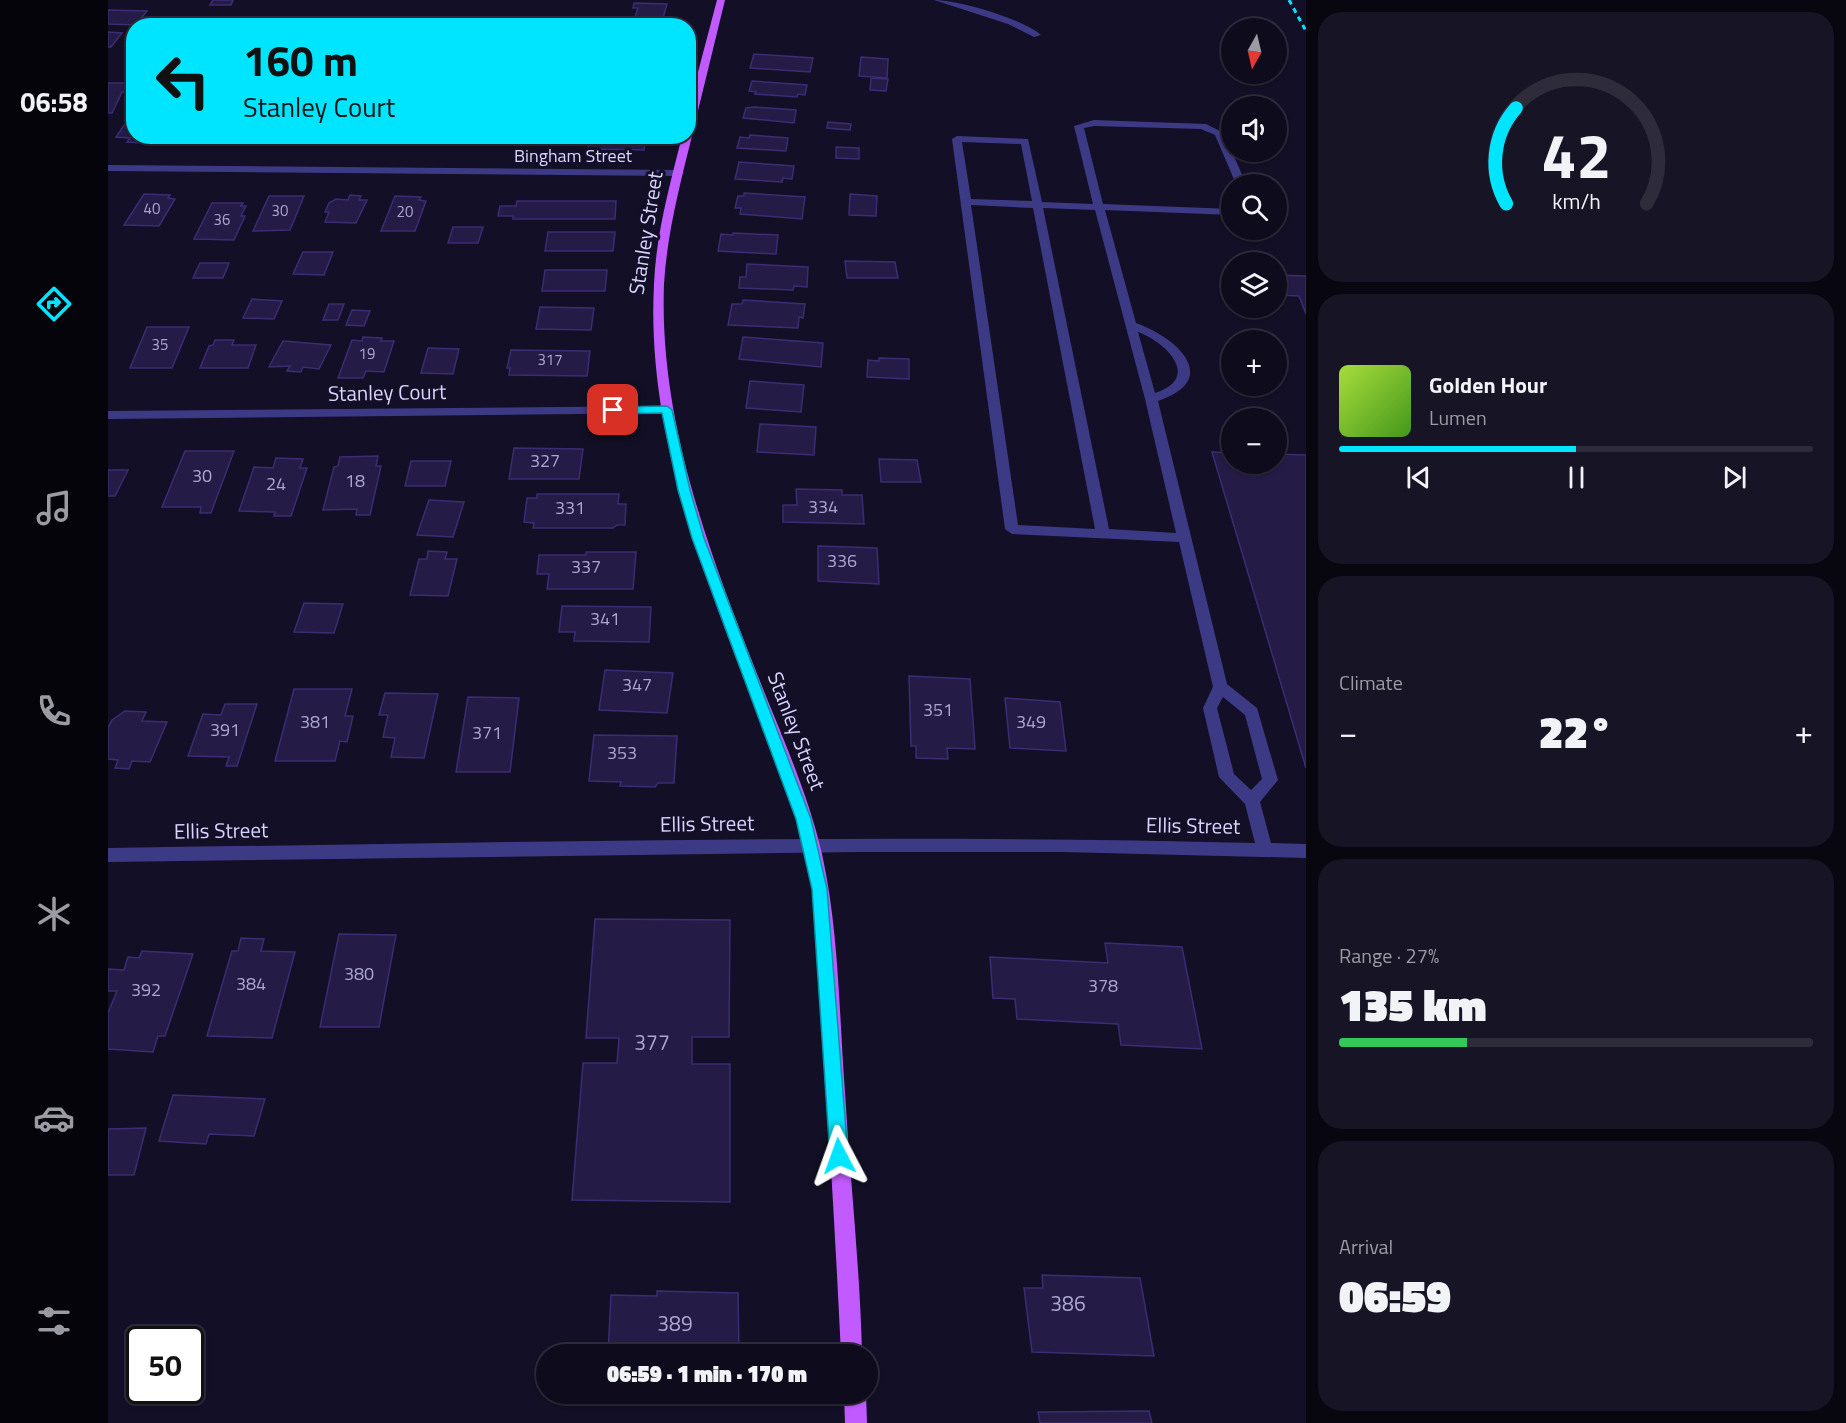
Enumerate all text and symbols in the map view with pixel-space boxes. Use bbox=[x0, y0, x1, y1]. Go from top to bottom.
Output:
north arrow bbox=[1221, 18, 1287, 84]
map controls bbox=[1221, 18, 1287, 474]
text: 160 m bbox=[243, 28, 358, 92]
icon: left bbox=[144, 42, 222, 120]
text: 06:58 bbox=[20, 81, 88, 122]
text: Stanley Court bbox=[243, 86, 395, 127]
button: sound bbox=[1221, 96, 1287, 162]
text: 42 bbox=[1541, 107, 1611, 202]
street label: Bingham Street bbox=[514, 142, 633, 169]
street label: Stanley Street bbox=[619, 168, 671, 297]
button: search bbox=[1221, 174, 1287, 240]
text: km/h bbox=[1552, 185, 1600, 217]
house number: 40 bbox=[144, 197, 160, 220]
house number: 30 bbox=[272, 199, 288, 222]
house number: 20 bbox=[397, 200, 413, 223]
house number: 36 bbox=[214, 208, 230, 231]
button: layers bbox=[1221, 252, 1287, 318]
icon: directions bbox=[33, 283, 75, 325]
button: + bbox=[1221, 330, 1287, 396]
house number: 35 bbox=[152, 333, 168, 356]
house number: 19 bbox=[359, 342, 375, 365]
house number: 317 bbox=[537, 348, 563, 371]
text: Golden Hour bbox=[1429, 368, 1547, 402]
street label: Stanley Court bbox=[327, 375, 447, 409]
pin bbox=[587, 384, 638, 435]
icon: arrive bbox=[596, 393, 629, 426]
text: Lumen bbox=[1429, 402, 1487, 433]
button: − bbox=[1221, 408, 1287, 474]
house number: 327 bbox=[530, 447, 560, 474]
icon: previous bbox=[1402, 461, 1435, 494]
icon: pause bbox=[1560, 461, 1593, 494]
icon: next bbox=[1718, 461, 1751, 494]
house number: 30 bbox=[192, 462, 212, 489]
house number: 18 bbox=[345, 467, 365, 494]
house number: 24 bbox=[266, 470, 286, 497]
icon: music bbox=[33, 487, 75, 529]
house number: 334 bbox=[808, 493, 838, 520]
house number: 331 bbox=[555, 494, 585, 521]
house number: 336 bbox=[827, 547, 857, 574]
house number: 337 bbox=[571, 553, 601, 580]
house number: 341 bbox=[590, 605, 620, 632]
street label: Stanley Street bbox=[760, 667, 834, 795]
text: Climate bbox=[1339, 667, 1403, 698]
house number: 347 bbox=[622, 671, 652, 698]
icon: phone bbox=[33, 690, 75, 732]
house number: 351 bbox=[923, 696, 953, 723]
text: 22° bbox=[1539, 697, 1613, 765]
text: − bbox=[1339, 707, 1357, 757]
text: + bbox=[1795, 707, 1813, 757]
house number: 381 bbox=[300, 708, 330, 735]
house number: 349 bbox=[1016, 708, 1046, 735]
house number: 391 bbox=[210, 716, 240, 743]
house number: 371 bbox=[472, 719, 502, 746]
house number: 353 bbox=[607, 739, 637, 766]
street label: Ellis Street bbox=[659, 806, 755, 840]
street label: Ellis Street bbox=[1146, 808, 1241, 842]
street label: Ellis Street bbox=[173, 813, 269, 847]
icon: climate bbox=[33, 893, 75, 935]
text: Range · 27% bbox=[1339, 940, 1439, 971]
house number: 380 bbox=[344, 960, 374, 987]
house number: 384 bbox=[236, 970, 266, 997]
text: 135 km bbox=[1339, 970, 1487, 1038]
house number: 378 bbox=[1088, 972, 1118, 999]
house number: 392 bbox=[131, 976, 161, 1003]
house number: 377 bbox=[634, 1026, 670, 1058]
icon: car bbox=[33, 1097, 75, 1139]
position arrow bbox=[807, 1124, 871, 1188]
text: Arrival bbox=[1339, 1231, 1393, 1262]
text: 06:59 bbox=[1339, 1261, 1451, 1329]
house number: 386 bbox=[1050, 1287, 1086, 1319]
icon: filters bbox=[33, 1300, 75, 1342]
house number: 389 bbox=[657, 1307, 693, 1339]
speed limit sign: 50 bbox=[126, 1326, 204, 1404]
text: 06:59 · 1 min · 170 m bbox=[607, 1357, 807, 1391]

